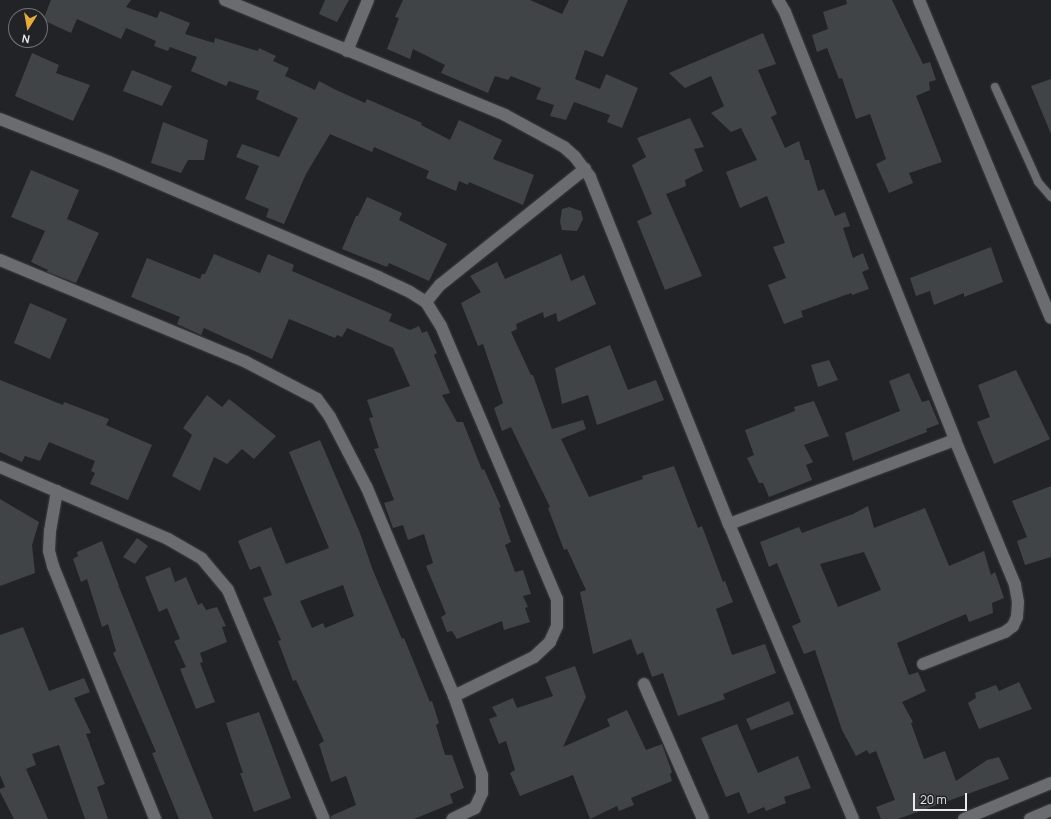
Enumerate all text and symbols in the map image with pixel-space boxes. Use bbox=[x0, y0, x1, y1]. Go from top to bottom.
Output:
north arrow bbox=[8, 8, 48, 48]
text: N bbox=[20, 31, 31, 47]
scale bar bbox=[915, 785, 969, 811]
text: 20 m bbox=[920, 791, 947, 808]

